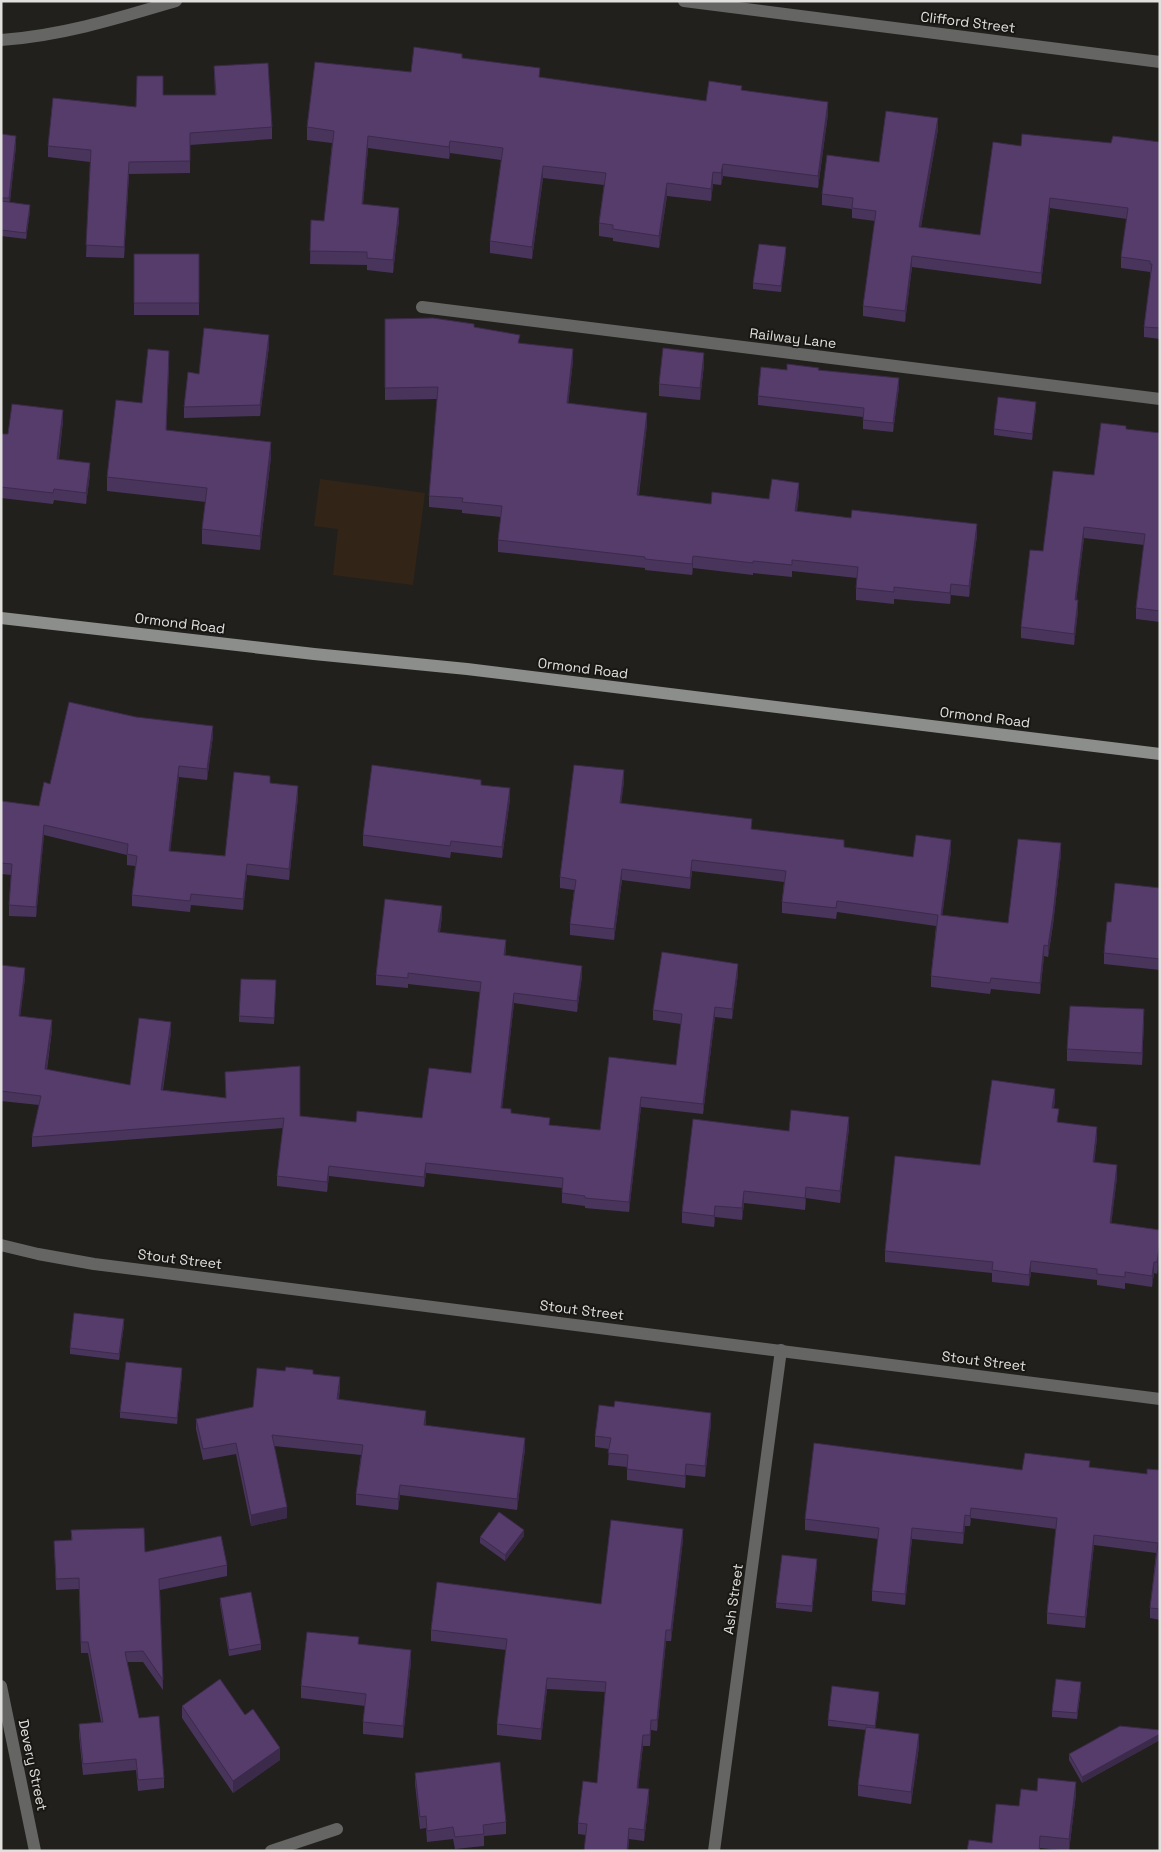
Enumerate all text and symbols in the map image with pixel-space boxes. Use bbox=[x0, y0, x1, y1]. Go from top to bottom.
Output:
street label: Clifford Street bbox=[920, 7, 1016, 37]
street label: Railway Lane bbox=[749, 324, 837, 352]
street label: Ormond Road bbox=[134, 609, 226, 637]
street label: Ormond Road bbox=[537, 654, 629, 682]
street label: Ormond Road bbox=[939, 703, 1031, 731]
street label: Stout Street bbox=[137, 1245, 223, 1273]
street label: Stout Street bbox=[539, 1296, 625, 1324]
street label: Stout Street bbox=[941, 1347, 1027, 1375]
street label: Ash Street bbox=[719, 1563, 747, 1635]
street label: Devery Street bbox=[15, 1718, 51, 1812]

